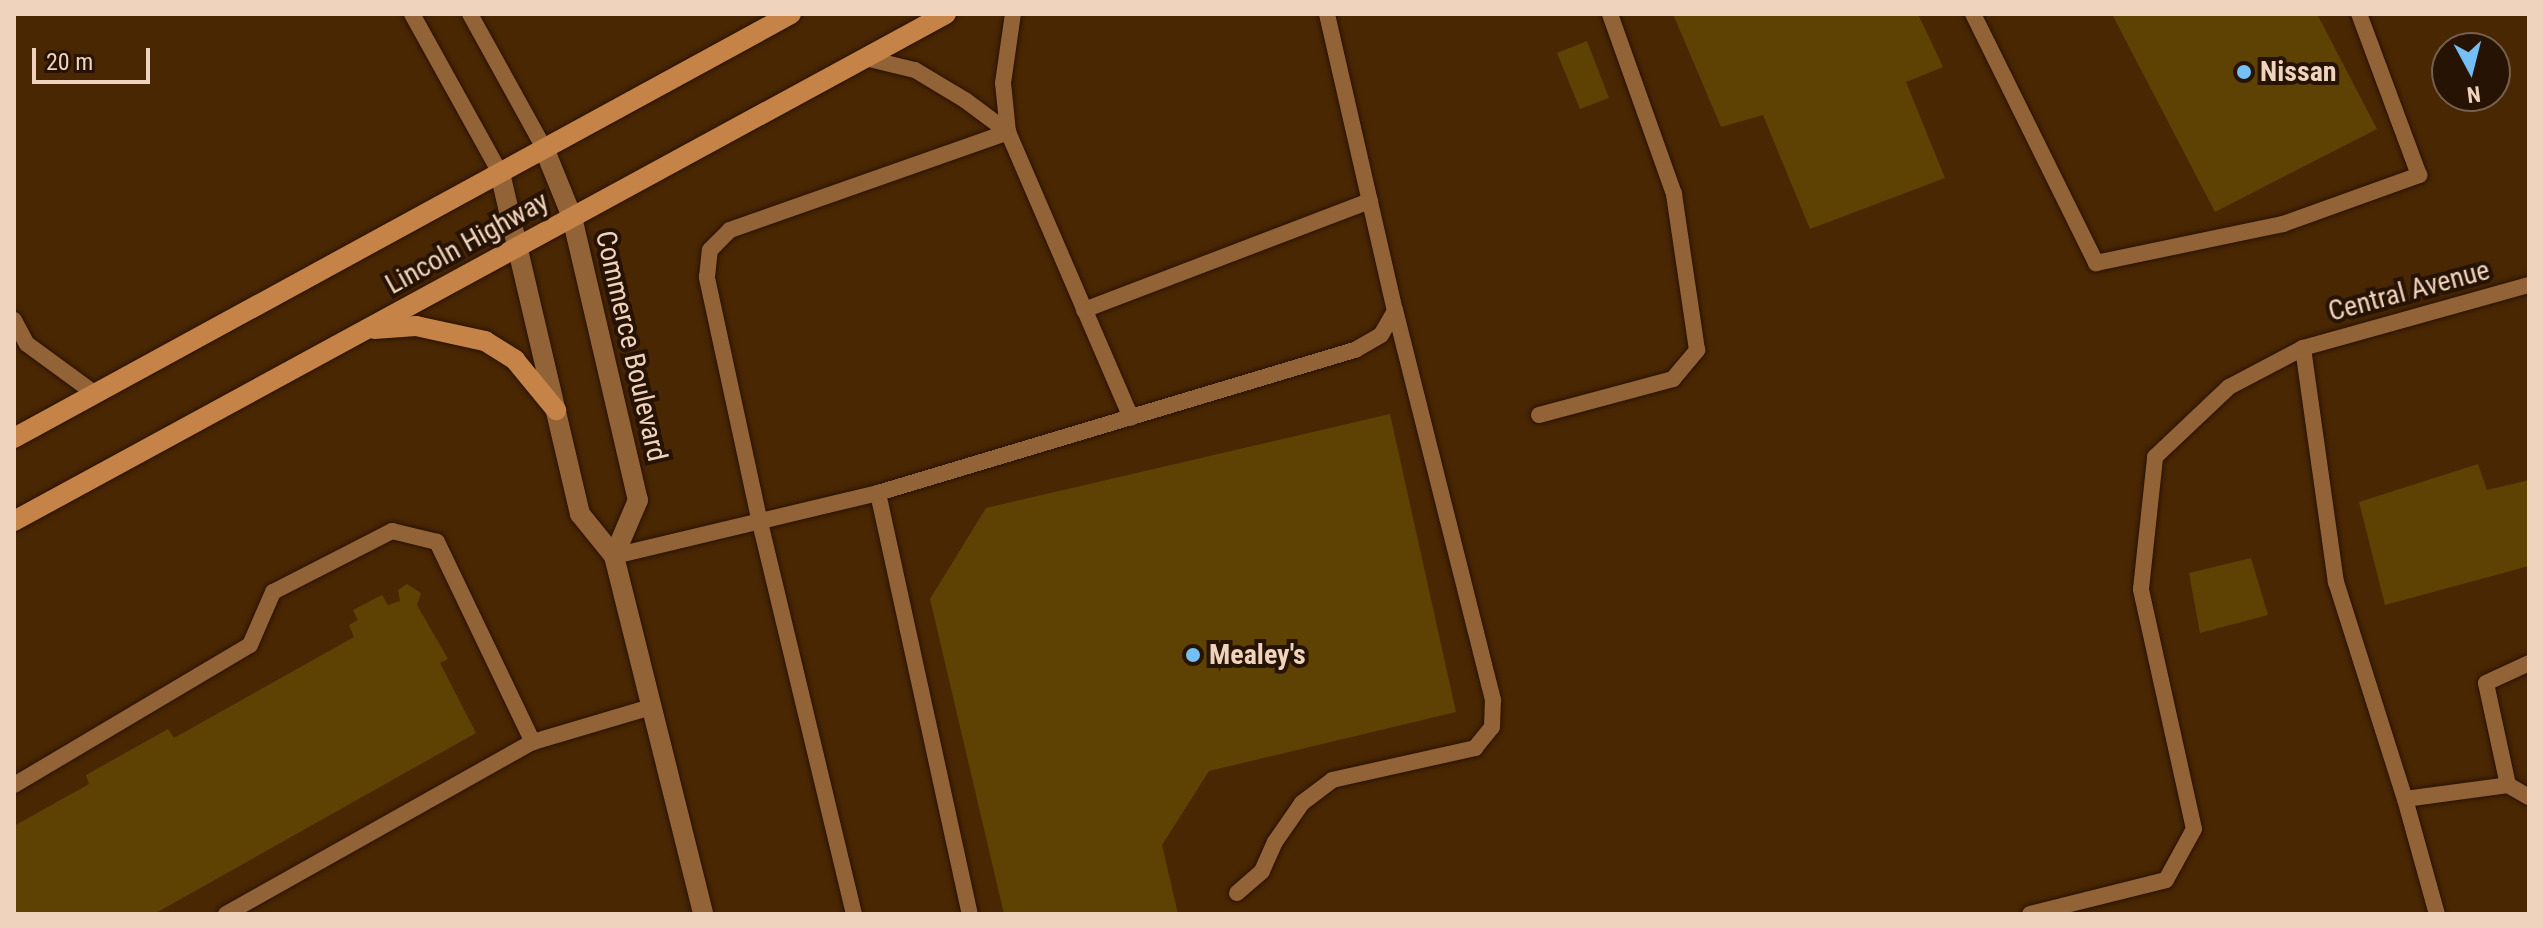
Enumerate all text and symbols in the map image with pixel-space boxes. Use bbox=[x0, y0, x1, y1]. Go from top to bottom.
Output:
scale bar bbox=[36, 32, 154, 82]
north arrow bbox=[2431, 32, 2511, 112]
text: 20 m bbox=[46, 48, 93, 76]
place label: Nissan bbox=[2260, 55, 2337, 89]
marker: Nissan bbox=[2235, 63, 2253, 81]
text: N bbox=[2466, 81, 2482, 108]
street label: Lincoln Highway bbox=[380, 184, 554, 302]
street label: Commerce Boulevard bbox=[588, 227, 674, 465]
street label: Central Avenue bbox=[2325, 253, 2493, 329]
place label: Mealey's bbox=[1209, 638, 1306, 672]
marker: Mealey's bbox=[1184, 646, 1202, 664]

